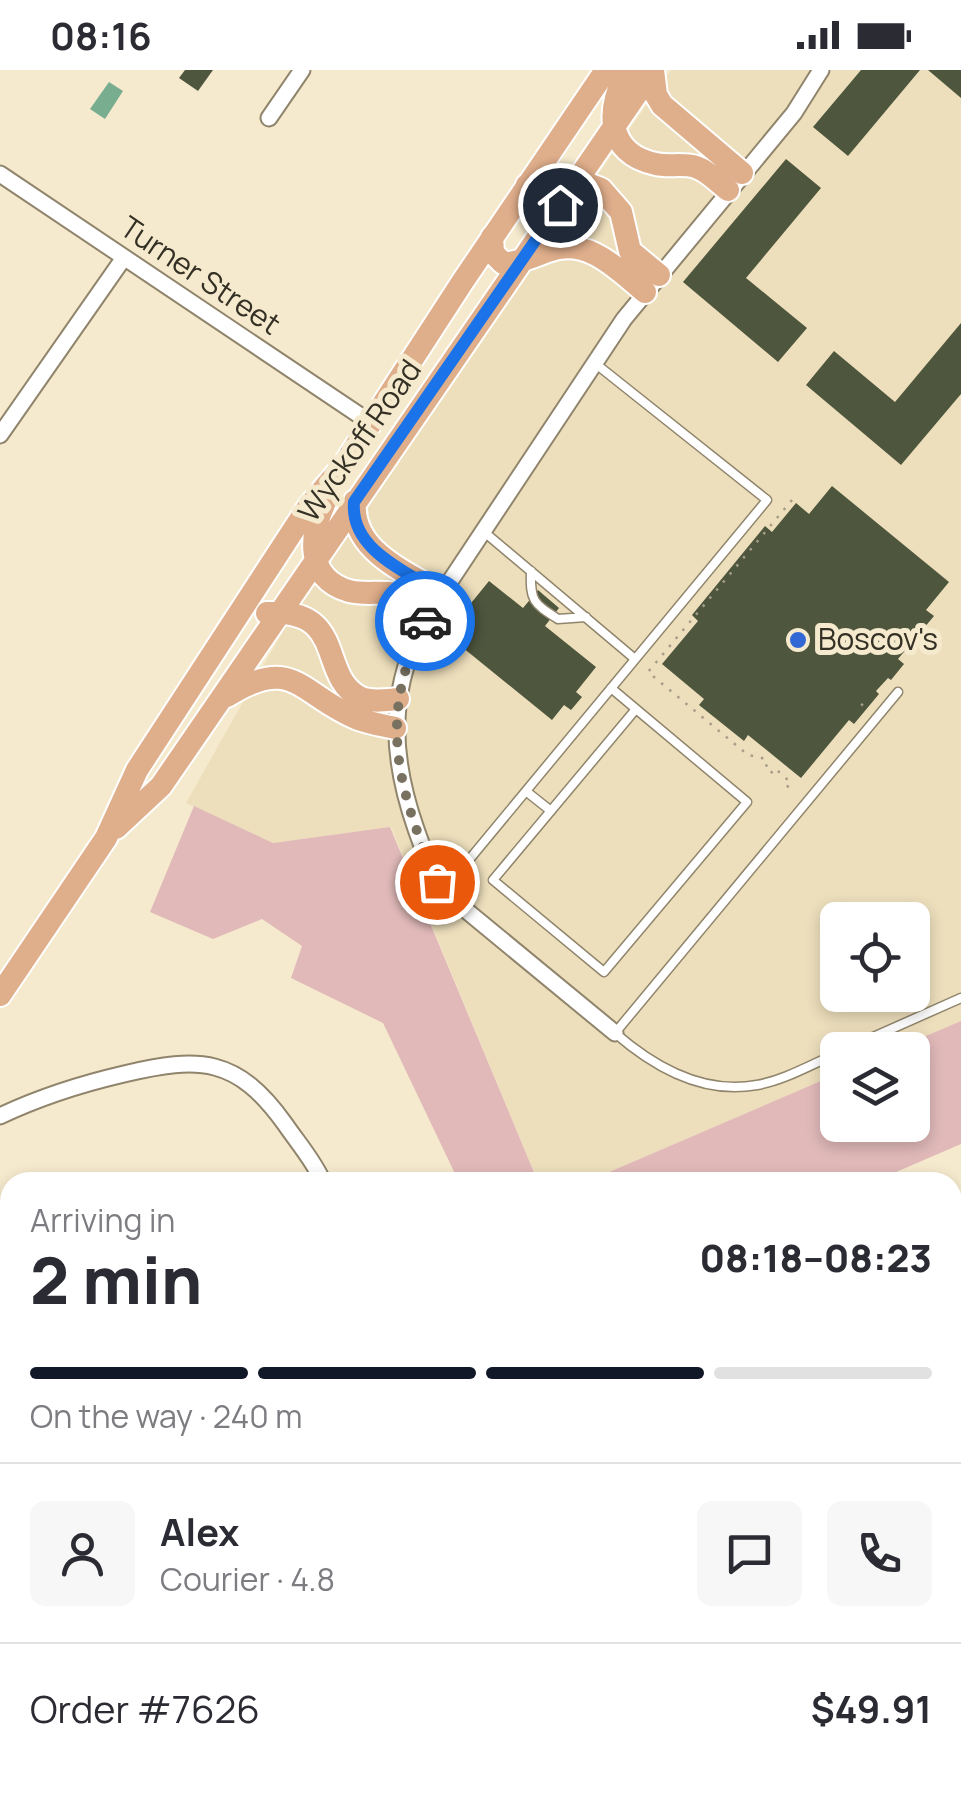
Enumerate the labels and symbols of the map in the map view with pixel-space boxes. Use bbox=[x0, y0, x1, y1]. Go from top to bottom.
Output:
pin bbox=[518, 163, 603, 248]
street label: Turner Street bbox=[113, 206, 289, 344]
street label: Wyckoff Road bbox=[288, 351, 430, 529]
courier bbox=[375, 571, 475, 671]
place label: Boscov's bbox=[818, 618, 938, 659]
marker: Boscov's bbox=[787, 629, 809, 651]
pin bbox=[395, 840, 480, 925]

